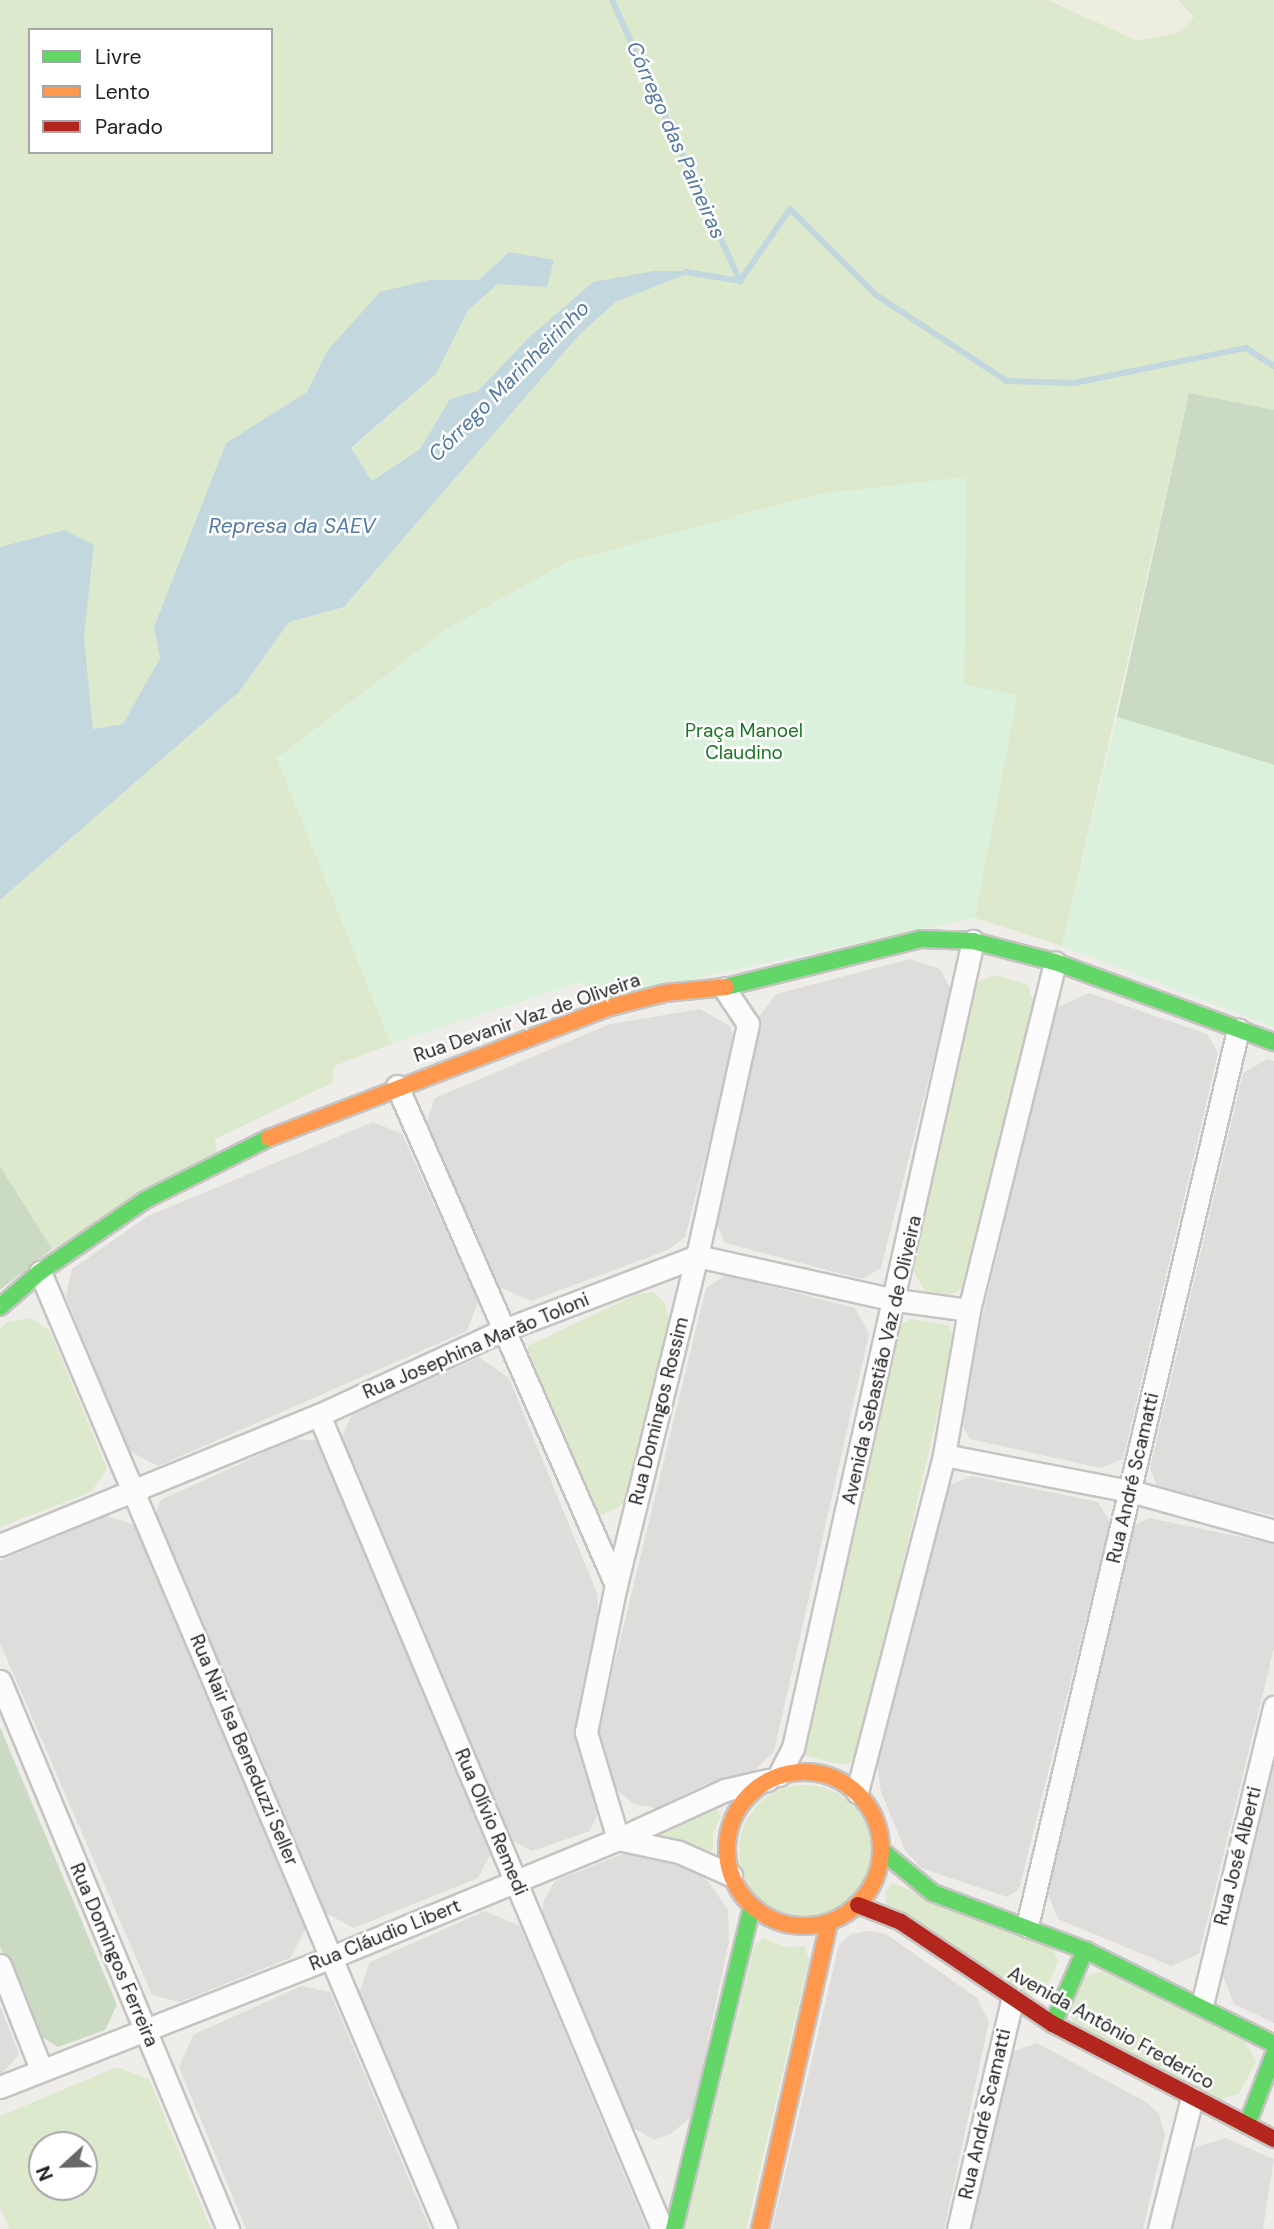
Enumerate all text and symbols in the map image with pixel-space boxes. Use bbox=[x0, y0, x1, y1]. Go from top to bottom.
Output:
legend bbox=[28, 28, 273, 154]
water label: Córrego das Paineiras bbox=[621, 37, 731, 243]
text: Livre bbox=[95, 43, 141, 71]
text: Lento bbox=[95, 78, 150, 106]
text: Parado bbox=[95, 113, 163, 141]
water label: Córrego Marinheirinho bbox=[423, 295, 595, 467]
water label: Represa da SAEV bbox=[208, 513, 376, 539]
park label: Praça Manoel Claudino bbox=[685, 720, 803, 764]
street label: Rua Devanir Vaz de Oliveira bbox=[411, 969, 643, 1067]
street label: Avenida Sebastião Vaz de Oliveira bbox=[838, 1213, 926, 1507]
street label: Rua Josephina Marão Toloni bbox=[359, 1288, 593, 1404]
street label: Rua Domingos Rossim bbox=[625, 1315, 693, 1507]
street label: Rua André Scamatti bbox=[1102, 1391, 1164, 1565]
street label: Rua Nair Isa Beneduzzi Seller bbox=[185, 1631, 303, 1869]
street label: Rua Olívio Remedi bbox=[450, 1745, 532, 1899]
street label: Rua José Alberti bbox=[1210, 1784, 1266, 1928]
street label: Rua Domingos Ferreira bbox=[65, 1860, 163, 2050]
street label: Rua Cláudio Libert bbox=[306, 1894, 464, 1976]
street label: Avenida Antônio Frederico bbox=[1004, 1962, 1218, 2094]
street label: Rua André Scamatti bbox=[954, 2027, 1016, 2201]
north arrow bbox=[28, 2131, 98, 2201]
text: N bbox=[31, 2162, 59, 2184]

